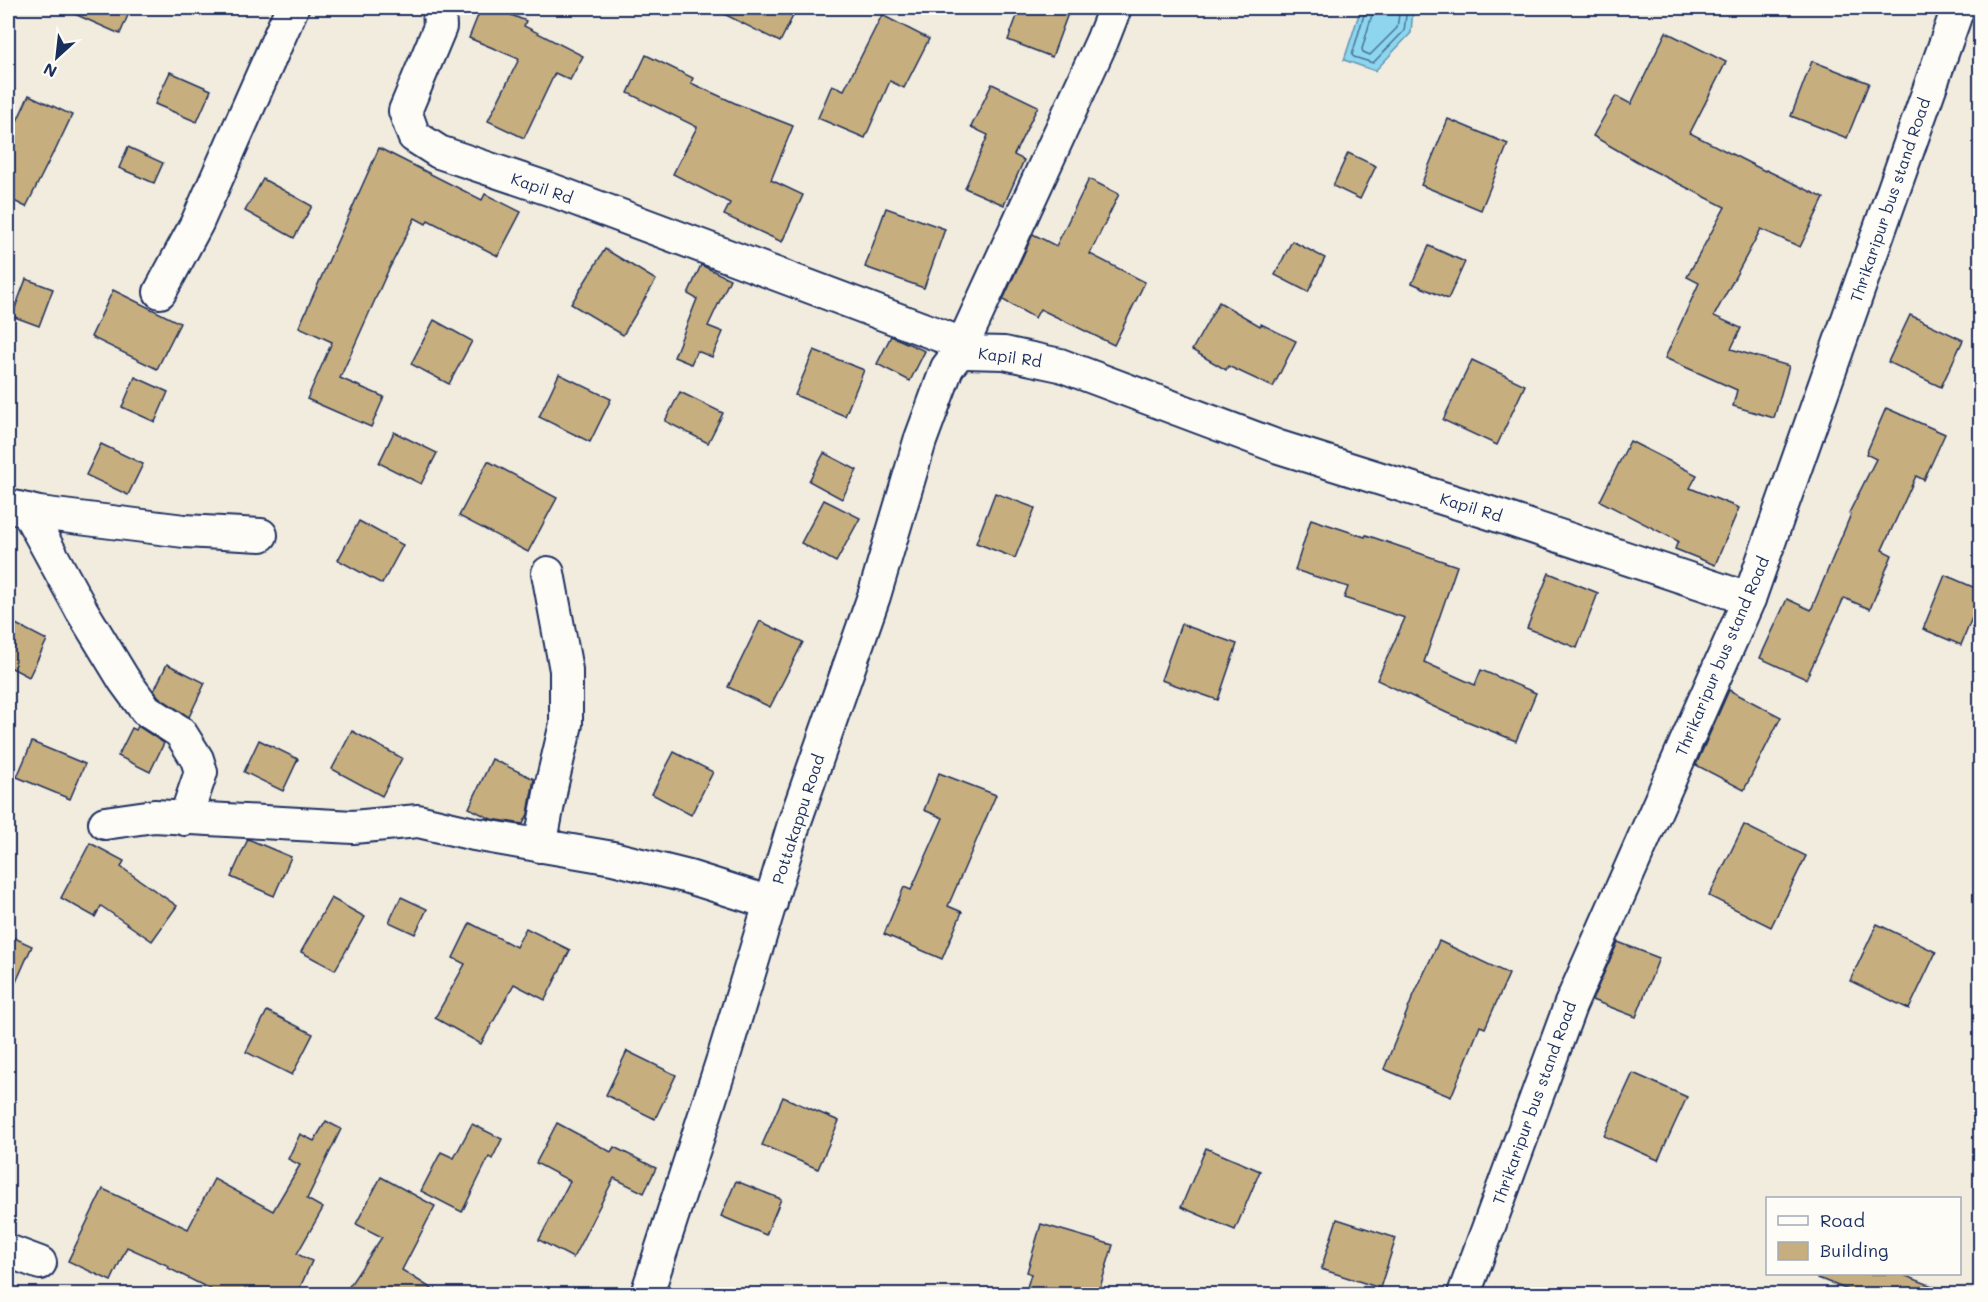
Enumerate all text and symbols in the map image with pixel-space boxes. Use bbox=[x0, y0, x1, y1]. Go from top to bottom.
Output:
north arrow bbox=[27, 27, 87, 87]
text: N bbox=[40, 59, 60, 83]
street label: Thrikaripur bus stand Road bbox=[1845, 95, 1934, 305]
street label: Kapil Rd bbox=[508, 167, 576, 208]
street label: Kapil Rd bbox=[977, 342, 1043, 371]
street label: Kapil Rd bbox=[1437, 487, 1505, 526]
street label: Thrikaripur bus stand Road bbox=[1670, 553, 1773, 759]
street label: Pottakappu Road bbox=[767, 751, 828, 886]
street label: Thrikaripur bus stand Road bbox=[1487, 998, 1580, 1207]
legend bbox=[1766, 1197, 1961, 1275]
text: Road bbox=[1820, 1208, 1865, 1232]
text: Building bbox=[1820, 1238, 1888, 1262]

